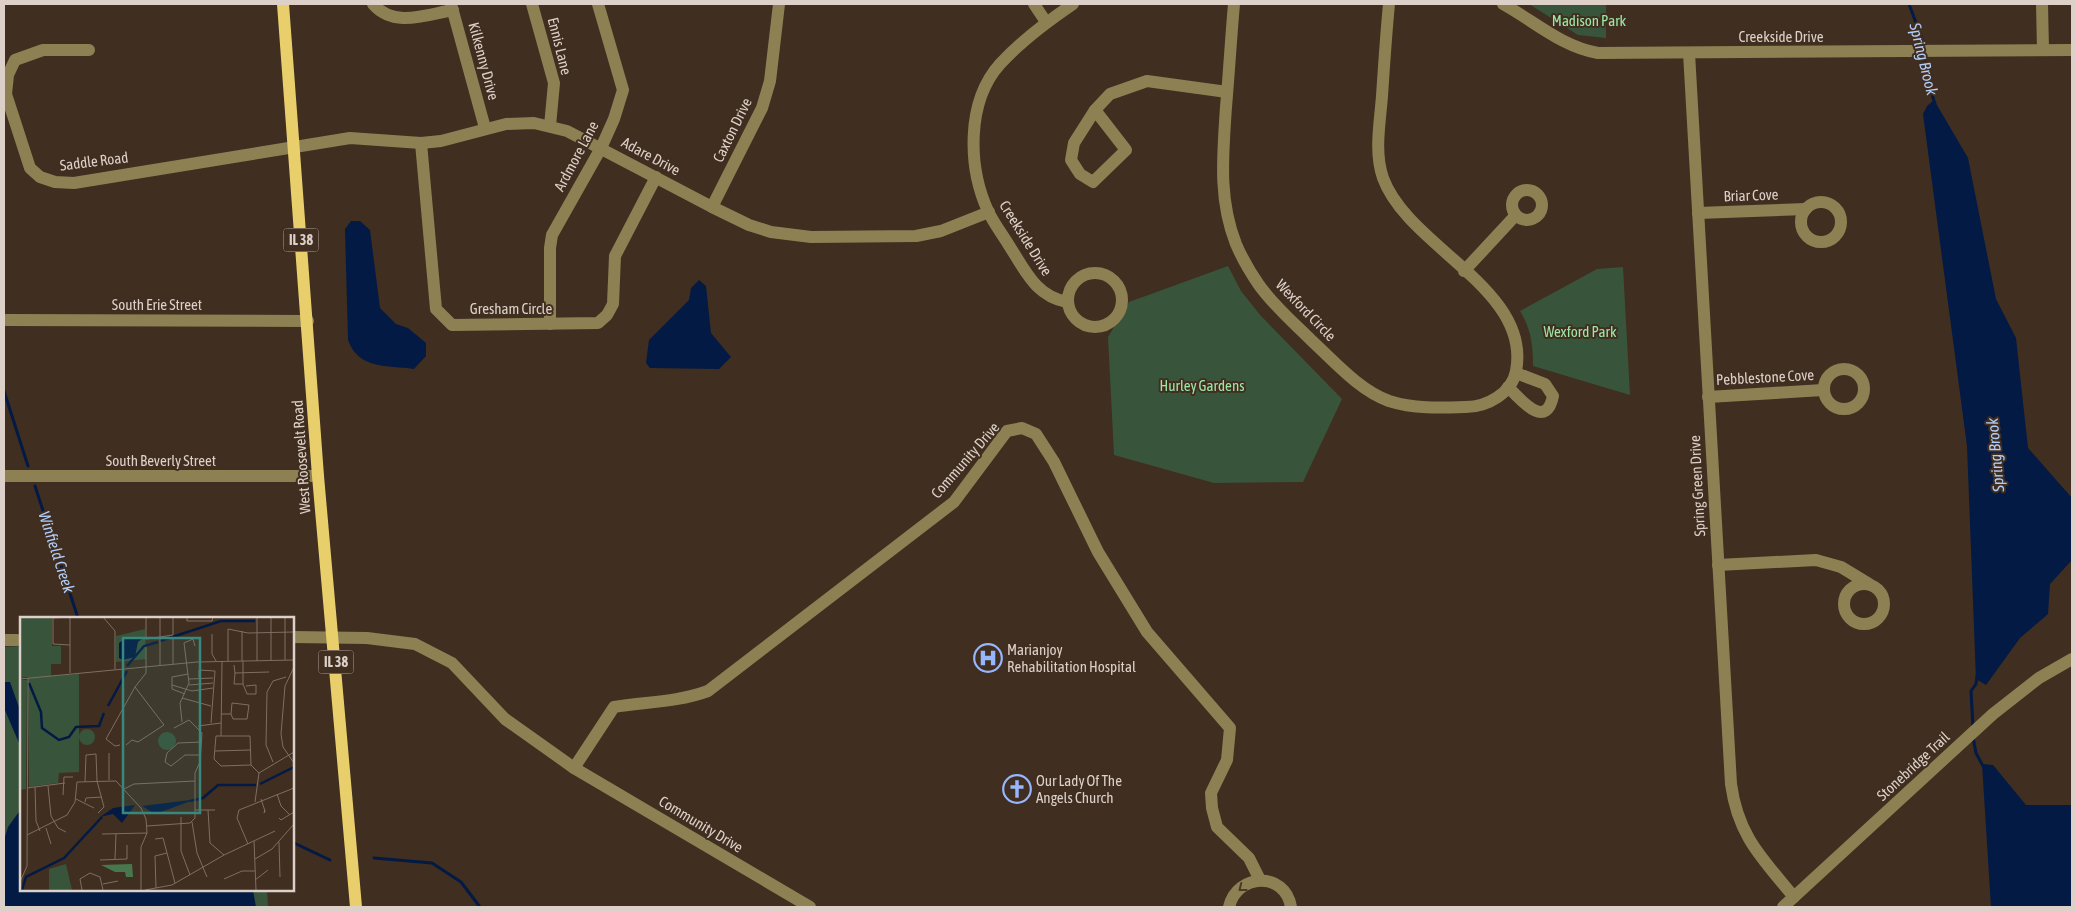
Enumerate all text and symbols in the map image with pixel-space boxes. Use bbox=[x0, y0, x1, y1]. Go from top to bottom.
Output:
park label: Madison Park bbox=[1552, 12, 1627, 29]
street label: Ennis Lane bbox=[545, 16, 575, 77]
street label: Kilkenny Drive bbox=[465, 20, 503, 102]
water label: Spring Brook bbox=[1905, 20, 1942, 98]
street label: Creekside Drive bbox=[1738, 28, 1824, 45]
street label: Caxton Drive bbox=[709, 95, 755, 165]
street label: Ardmore Lane bbox=[550, 118, 602, 194]
street label: Adare Drive bbox=[619, 134, 683, 179]
street label: Saddle Road bbox=[59, 148, 129, 174]
street label: Briar Cove bbox=[1723, 186, 1779, 204]
street label: Creekside Drive bbox=[996, 197, 1056, 279]
road number: IL 38 bbox=[284, 228, 318, 252]
street label: Wexford Circle bbox=[1273, 276, 1340, 344]
street label: South Erie Street bbox=[112, 296, 202, 313]
street label: Gresham Circle bbox=[470, 300, 552, 317]
park label: Wexford Park bbox=[1544, 323, 1617, 340]
street label: Pebblestone Cove bbox=[1716, 366, 1815, 388]
park label: Hurley Gardens bbox=[1160, 377, 1244, 394]
street label: West Roosevelt Road bbox=[289, 399, 313, 515]
water label: Spring Brook bbox=[1983, 416, 2008, 494]
street label: Community Drive bbox=[927, 418, 1003, 501]
street label: Spring Green Drive bbox=[1686, 435, 1708, 537]
street label: South Beverly Street bbox=[106, 452, 216, 469]
water label: Winfield Creek bbox=[35, 509, 79, 596]
inset map bbox=[20, 617, 294, 891]
place label: Marianjoy Rehabilitation Hospital bbox=[1007, 641, 1136, 675]
hospital icon: Marianjoy Rehabilitation Hospital bbox=[973, 643, 1003, 673]
road number: IL 38 bbox=[318, 650, 354, 674]
street label: Stonebridge Trail bbox=[1873, 728, 1953, 804]
place label: Our Lady Of The Angels Church bbox=[1036, 772, 1122, 806]
church icon: Our Lady Of The Angels Church bbox=[1002, 774, 1032, 804]
street label: Community Drive bbox=[656, 792, 746, 856]
one-way arrow bbox=[1239, 882, 1248, 890]

